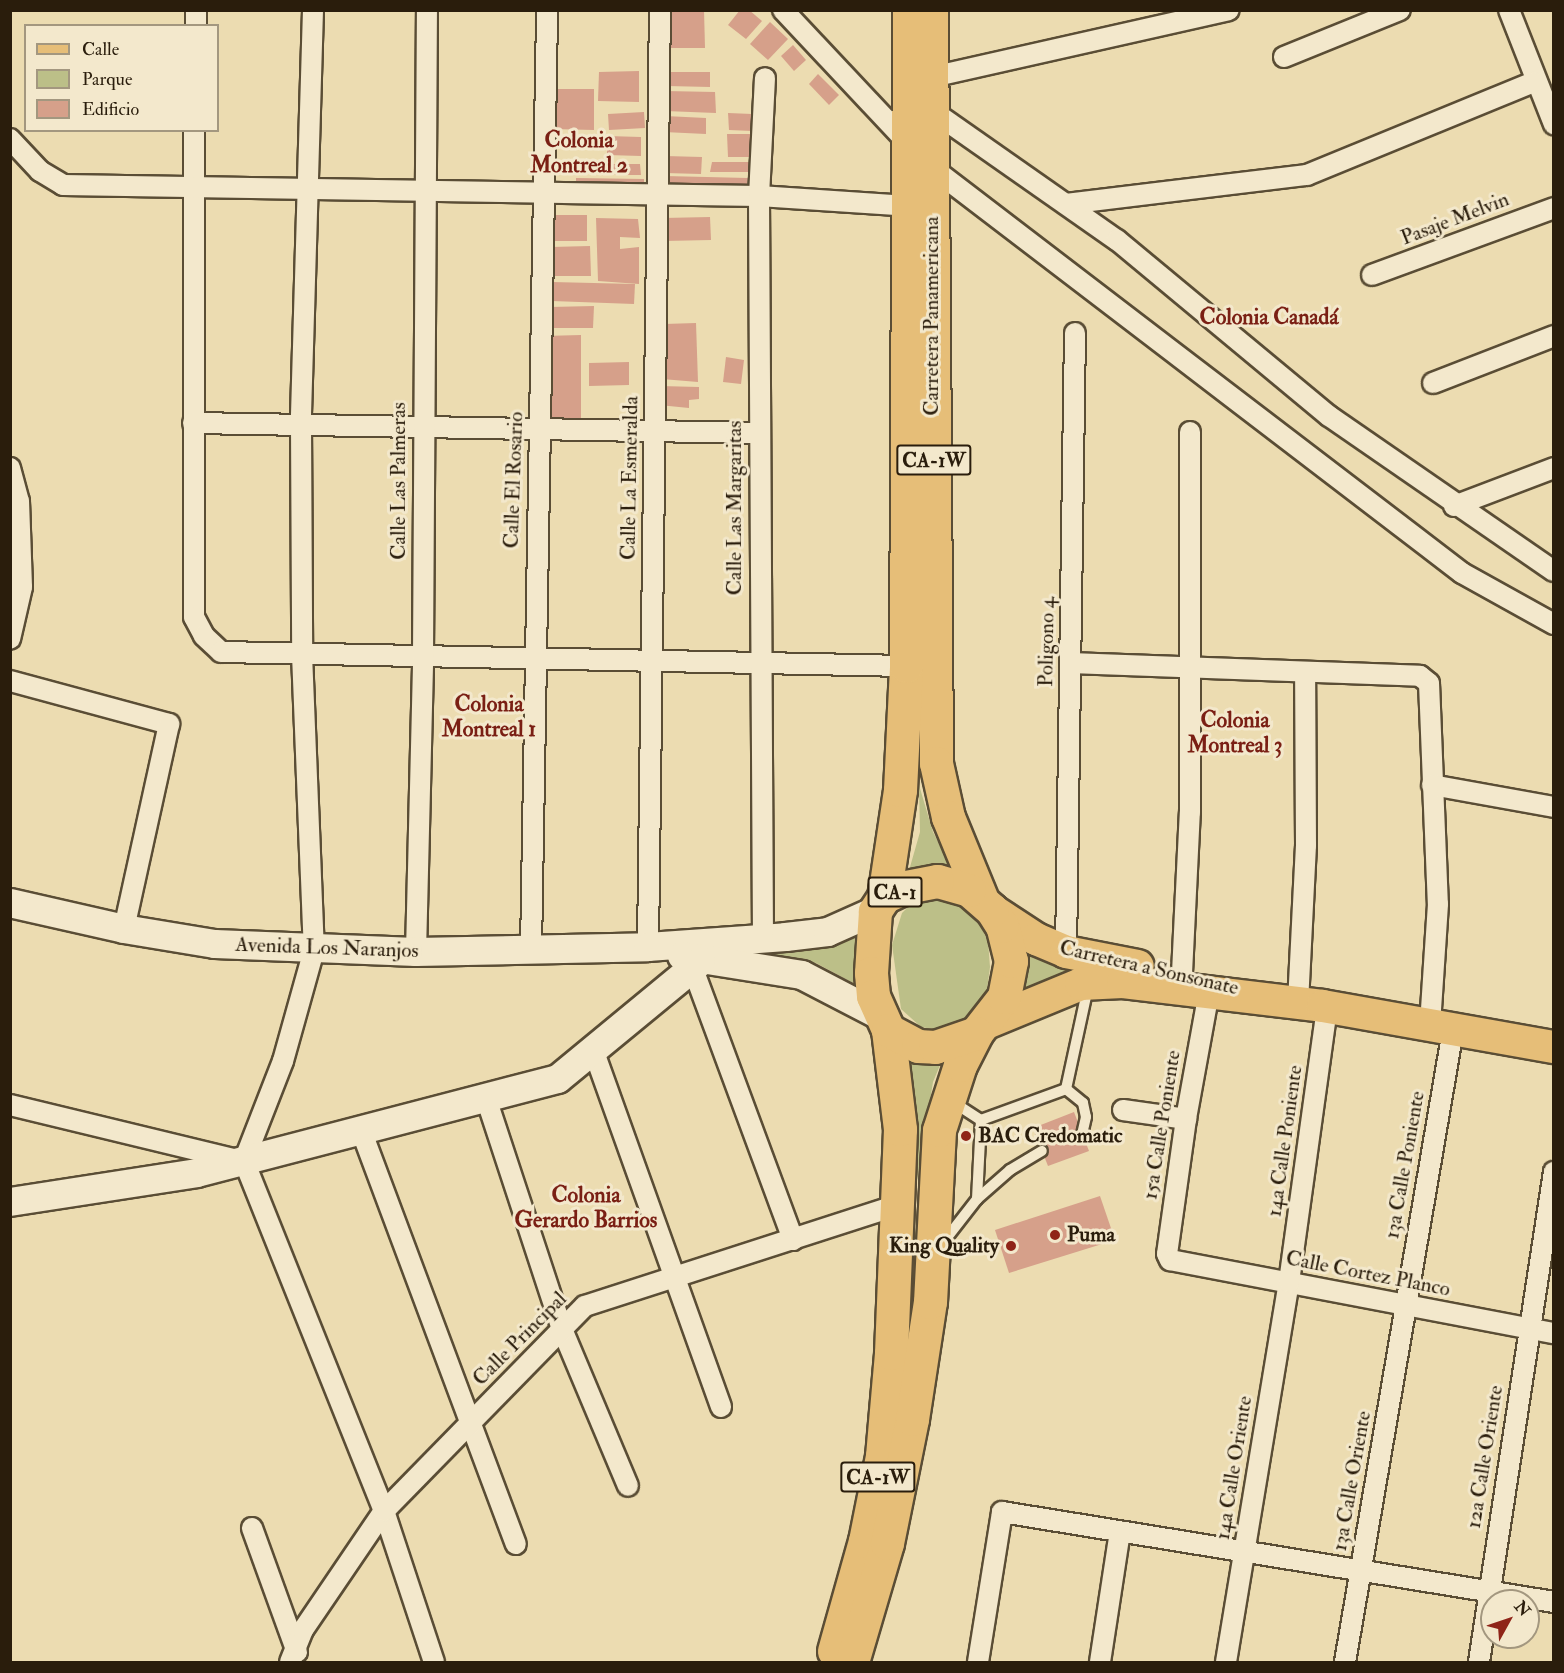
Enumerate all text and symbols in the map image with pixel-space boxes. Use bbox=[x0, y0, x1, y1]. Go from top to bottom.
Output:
legend bbox=[24, 24, 219, 132]
text: Calle bbox=[82, 38, 119, 61]
text: Parque bbox=[82, 68, 132, 91]
text: Edificio bbox=[82, 98, 139, 121]
district label: Colonia Montreal 2 bbox=[530, 127, 628, 178]
street label: Pasaje Melvin bbox=[1397, 187, 1513, 251]
street label: Carretera Panamericana bbox=[919, 216, 945, 416]
district label: Colonia Canadá bbox=[1200, 305, 1338, 331]
street label: Calle La Esmeralda bbox=[616, 396, 644, 560]
street label: Calle Las Palmeras bbox=[386, 402, 412, 560]
street label: Calle El Rosario bbox=[499, 411, 529, 549]
street label: Calle Las Margaritas bbox=[722, 421, 748, 595]
road number: CA-1W bbox=[895, 443, 973, 477]
street label: Poligono 4 bbox=[1034, 597, 1060, 687]
district label: Colonia Montreal 1 bbox=[442, 691, 536, 742]
district label: Colonia Montreal 3 bbox=[1188, 707, 1282, 758]
road number: CA-1 bbox=[866, 875, 924, 909]
street label: Avenida Los Naranjos bbox=[235, 932, 419, 964]
street label: Carretera a Sonsonate bbox=[1057, 935, 1241, 1001]
street label: 15a Calle Poniente bbox=[1138, 1049, 1186, 1201]
street label: 14a Calle Poniente bbox=[1262, 1064, 1308, 1218]
street label: 13a Calle Poniente bbox=[1380, 1089, 1430, 1241]
place label: BAC Credomatic bbox=[978, 1123, 1122, 1149]
marker: BAC Credomatic bbox=[959, 1129, 973, 1143]
district label: Colonia Gerardo Barrios bbox=[515, 1182, 657, 1234]
place label: Puma bbox=[1067, 1222, 1115, 1248]
marker: Puma bbox=[1048, 1228, 1062, 1242]
place label: King Quality bbox=[889, 1233, 999, 1259]
marker: King Quality bbox=[1004, 1239, 1018, 1253]
street label: Calle Cortez Planco bbox=[1284, 1246, 1452, 1302]
street label: Calle Principal bbox=[468, 1287, 572, 1391]
street label: 12a Calle Oriente bbox=[1461, 1384, 1509, 1530]
street label: 14a Calle Oriente bbox=[1210, 1394, 1258, 1542]
street label: 13a Calle Oriente bbox=[1327, 1409, 1377, 1553]
road number: CA-1W bbox=[839, 1460, 917, 1494]
north arrow bbox=[1480, 1589, 1540, 1649]
text: N bbox=[1510, 1597, 1535, 1621]

